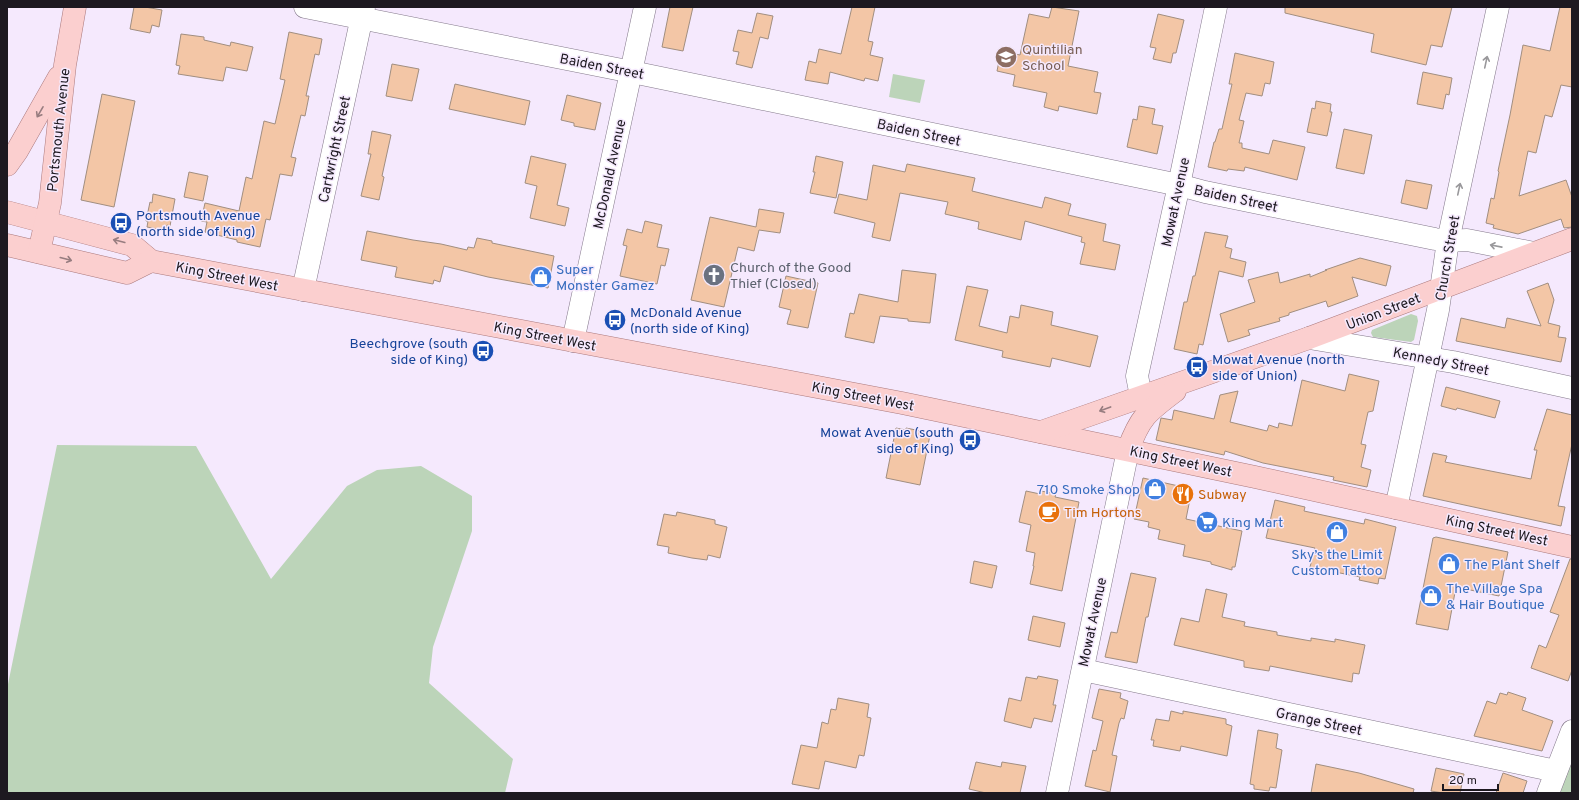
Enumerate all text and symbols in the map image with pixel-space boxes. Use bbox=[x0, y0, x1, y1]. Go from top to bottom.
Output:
place label: Quintilian School bbox=[1022, 42, 1083, 75]
school or university icon: Quintilian School bbox=[993, 44, 1019, 70]
street label: Baiden Street bbox=[558, 51, 645, 84]
one-way arrow bbox=[1483, 56, 1491, 69]
street label: Portsmouth Avenue bbox=[45, 68, 74, 193]
street label: Cartwright Street bbox=[316, 94, 355, 204]
one-way arrow bbox=[36, 106, 43, 118]
street label: Baiden Street bbox=[875, 116, 962, 151]
street label: McDonald Avenue bbox=[591, 118, 630, 231]
street label: Mowat Avenue bbox=[1159, 156, 1194, 248]
street label: Baiden Street bbox=[1192, 182, 1279, 217]
one-way arrow bbox=[1456, 183, 1464, 196]
place label: Portsmouth Avenue (north side of King) bbox=[136, 208, 260, 241]
bus stop icon: Portsmouth Avenue (north side of King) bbox=[108, 210, 134, 236]
street label: Church Street bbox=[1433, 214, 1464, 302]
one-way arrow bbox=[113, 237, 126, 245]
one-way arrow bbox=[1490, 242, 1503, 250]
one-way arrow bbox=[60, 256, 73, 264]
street label: King Street West bbox=[174, 259, 279, 296]
place label: Church of the Good Thief (Closed) bbox=[730, 260, 851, 293]
place label: Super Monster Gamez bbox=[556, 262, 655, 295]
church icon: Church of the Good Thief (Closed) bbox=[701, 262, 727, 288]
shop icon: Super Monster Gamez bbox=[528, 264, 554, 290]
street label: Union Street bbox=[1344, 290, 1423, 334]
place label: McDonald Avenue (north side of King) bbox=[630, 305, 750, 338]
bus stop icon: McDonald Avenue (north side of King) bbox=[602, 307, 628, 333]
street label: King Street West bbox=[492, 319, 597, 356]
place label: Beechgrove (south side of King) bbox=[349, 336, 468, 369]
bus stop icon: Beechgrove (south side of King) bbox=[470, 338, 496, 364]
street label: Kennedy Street bbox=[1391, 345, 1490, 380]
place label: Mowat Avenue (north side of Union) bbox=[1212, 352, 1345, 385]
bus stop icon: Mowat Avenue (north side of Union) bbox=[1184, 354, 1210, 380]
street label: King Street West bbox=[810, 379, 915, 416]
one-way arrow bbox=[1099, 406, 1111, 414]
place label: Mowat Avenue (south side of King) bbox=[820, 425, 954, 458]
bus stop icon: Mowat Avenue (south side of King) bbox=[957, 427, 983, 453]
street label: King Street West bbox=[1128, 443, 1233, 482]
shop icon: 710 Smoke Shop bbox=[1142, 476, 1168, 502]
restaurant icon: Subway bbox=[1170, 481, 1196, 507]
place label: 710 Smoke Shop bbox=[1037, 482, 1140, 499]
place label: Subway bbox=[1198, 487, 1247, 504]
cafe icon: Tim Hortons bbox=[1036, 499, 1062, 525]
place label: Tim Hortons bbox=[1064, 505, 1141, 522]
supermarket icon: King Mart bbox=[1194, 509, 1220, 535]
street label: King Street West bbox=[1444, 512, 1549, 551]
place label: King Mart bbox=[1222, 515, 1283, 532]
shop icon: Sky’s the Limit Custom Tattoo bbox=[1324, 519, 1350, 545]
place label: Sky’s the Limit Custom Tattoo bbox=[1291, 547, 1383, 580]
shop icon: The Plant Shelf bbox=[1436, 551, 1462, 577]
place label: The Plant Shelf bbox=[1464, 557, 1560, 574]
street label: Mowat Avenue bbox=[1076, 576, 1111, 668]
place label: The Village Spa & Hair Boutique bbox=[1446, 581, 1545, 614]
shop icon: The Village Spa & Hair Boutique bbox=[1418, 583, 1444, 609]
street label: Grange Street bbox=[1274, 705, 1363, 740]
scale bar bbox=[1443, 766, 1498, 792]
text: 20 m bbox=[1449, 773, 1477, 789]

